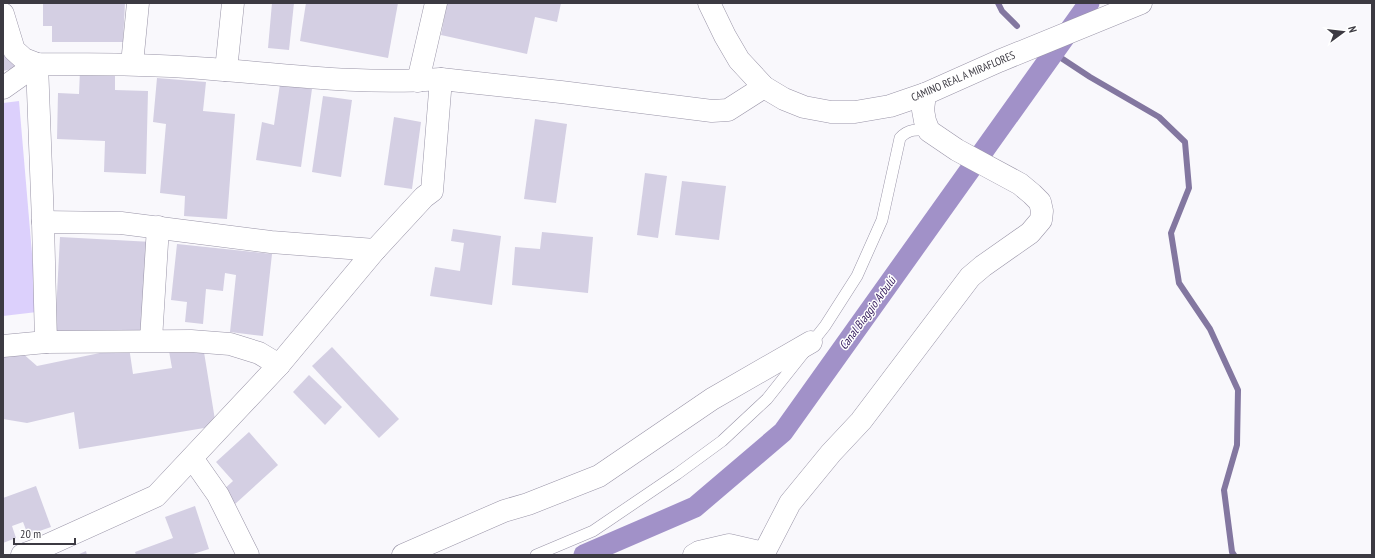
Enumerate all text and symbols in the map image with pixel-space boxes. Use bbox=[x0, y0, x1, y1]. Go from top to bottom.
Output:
north arrow bbox=[1323, 12, 1363, 52]
text: N bbox=[1345, 25, 1360, 34]
street label: CAMINO REAL A MIRAFLORES bbox=[909, 48, 1017, 104]
water label: Canal Biaggio Arbulú bbox=[836, 273, 899, 352]
scale bar bbox=[14, 520, 75, 546]
text: 20 m bbox=[20, 526, 41, 541]

